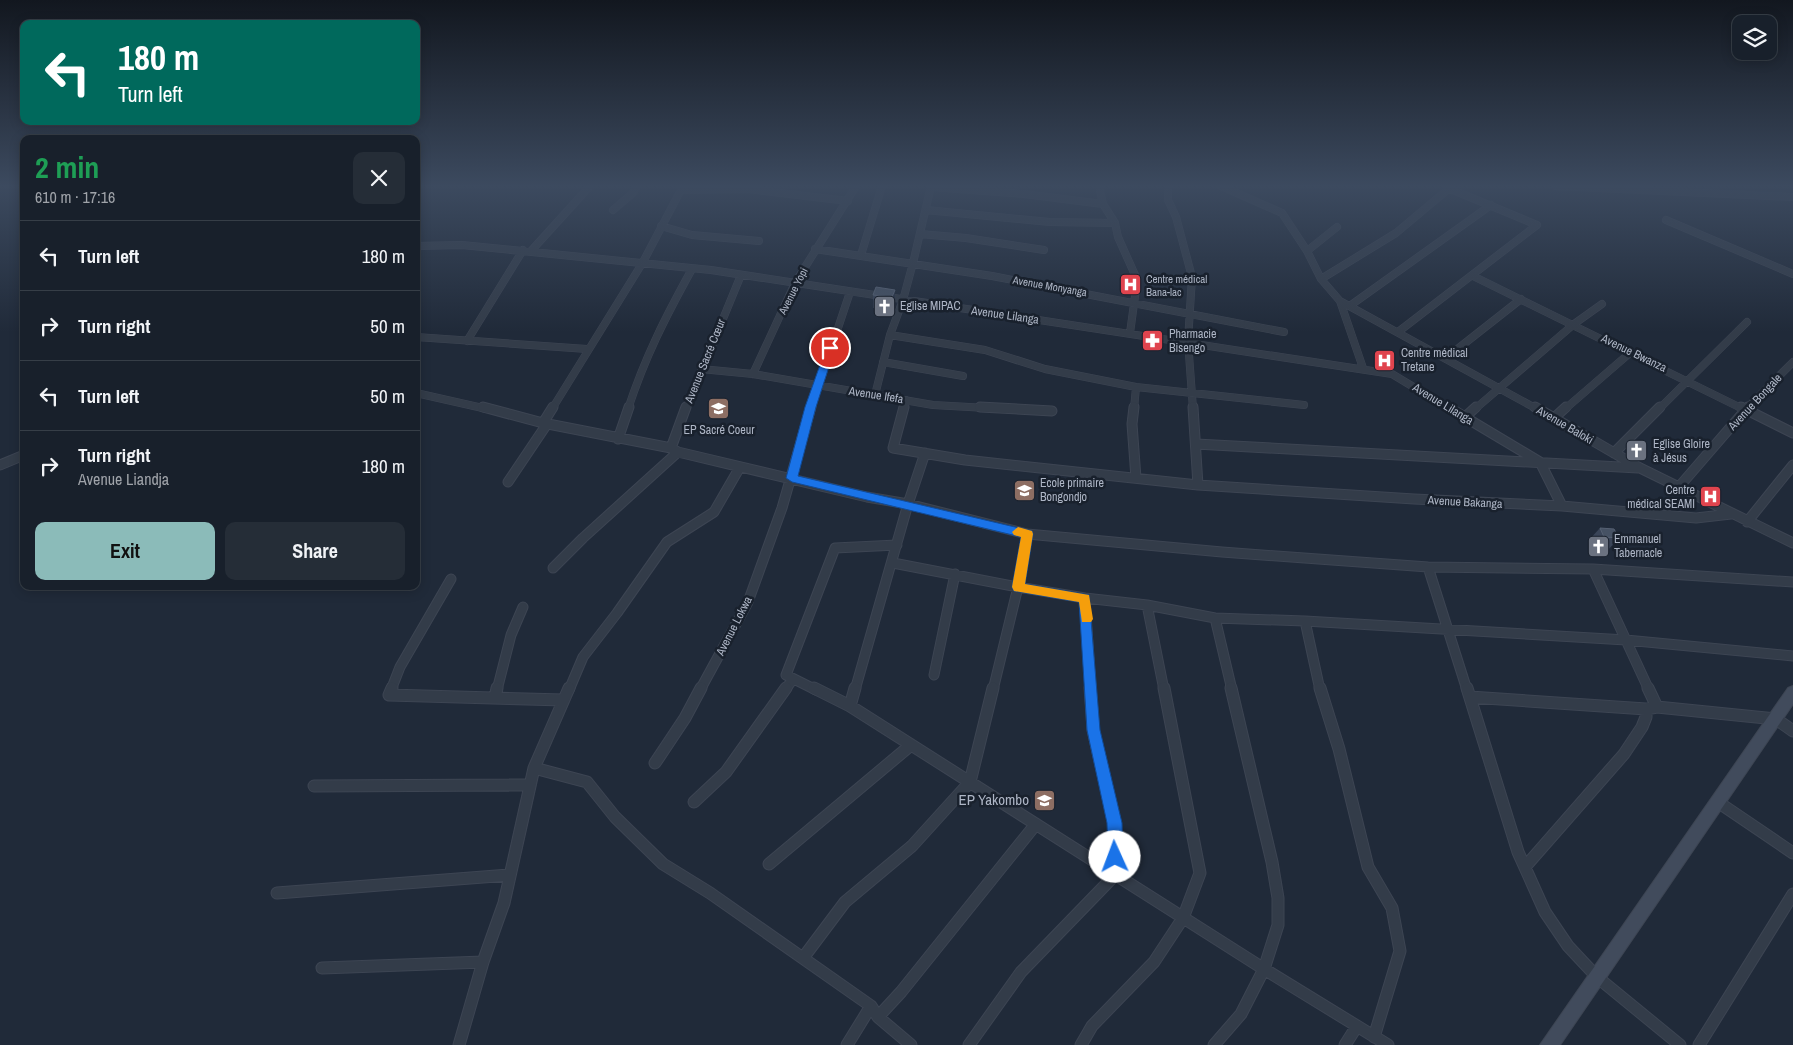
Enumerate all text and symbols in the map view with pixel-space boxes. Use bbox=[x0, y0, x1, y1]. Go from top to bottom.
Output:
map controls bbox=[1732, 15, 1777, 60]
button: layers bbox=[1732, 15, 1777, 60]
text: 180 m bbox=[118, 34, 199, 81]
icon: left bbox=[35, 40, 100, 105]
text: Turn left bbox=[118, 79, 183, 109]
text: 2 min bbox=[35, 147, 99, 187]
button: close bbox=[353, 152, 405, 204]
text: 610 m · 17:16 bbox=[35, 186, 115, 208]
icon: left bbox=[35, 242, 63, 270]
text: Turn left bbox=[78, 243, 139, 269]
text: 180 m bbox=[362, 243, 405, 269]
street label: Avenue Yopi bbox=[775, 265, 811, 318]
street label: Avenue Monyanga bbox=[1011, 272, 1088, 299]
place label: Centre médical Bana-lac bbox=[1146, 272, 1207, 299]
hospital icon: Centre médical Bana-lac bbox=[1118, 273, 1142, 297]
church icon: Eglise MIPAC bbox=[872, 294, 896, 318]
place label: Eglise MIPAC bbox=[900, 298, 961, 314]
street label: Avenue Lilanga bbox=[969, 302, 1040, 328]
icon: right bbox=[35, 312, 63, 340]
text: Turn right bbox=[78, 313, 150, 339]
text: 50 m bbox=[370, 313, 405, 339]
street label: Avenue Sacré Cœur bbox=[680, 316, 729, 406]
place label: Pharmacie Bisengo bbox=[1169, 326, 1217, 356]
pin bbox=[809, 327, 851, 369]
pharmacy icon: Pharmacie Bisengo bbox=[1141, 329, 1165, 353]
street label: Avenue Bwanza bbox=[1598, 330, 1670, 376]
icon: arrive bbox=[816, 334, 844, 362]
place label: Centre médical Tretane bbox=[1401, 345, 1468, 375]
hospital icon: Centre médical Tretane bbox=[1373, 348, 1397, 372]
street label: Avenue Bongale bbox=[1724, 370, 1785, 435]
street label: Avenue Lilanga bbox=[1409, 379, 1477, 429]
icon: left bbox=[35, 382, 63, 410]
text: Turn left bbox=[78, 383, 139, 409]
text: 50 m bbox=[370, 383, 405, 409]
street label: Avenue Ifefa bbox=[847, 383, 905, 407]
school or university icon: EP Sacré Coeur bbox=[707, 397, 731, 421]
street label: Avenue Baloki bbox=[1533, 402, 1596, 448]
place label: EP Sacré Coeur bbox=[684, 422, 755, 438]
place label: Eglise Gloire à Jésus bbox=[1653, 436, 1710, 466]
church icon: Eglise Gloire à Jésus bbox=[1625, 439, 1649, 463]
text: Turn right bbox=[78, 442, 150, 468]
icon: right bbox=[35, 452, 63, 480]
text: 180 m bbox=[362, 453, 405, 479]
text: Avenue Liandja bbox=[78, 468, 169, 490]
place label: Ecole primaire Bongondjo bbox=[1040, 475, 1104, 505]
school or university icon: Ecole primaire Bongondjo bbox=[1012, 478, 1036, 502]
place label: Centre médical SEAMI bbox=[1627, 482, 1695, 512]
hospital icon: Centre médical SEAMI bbox=[1699, 485, 1723, 509]
street label: Avenue Bakanga bbox=[1426, 492, 1503, 512]
button: Exit bbox=[35, 522, 215, 580]
button: Share bbox=[225, 522, 405, 580]
place label: Emmanuel Tabernacle bbox=[1614, 531, 1662, 561]
church icon: Emmanuel Tabernacle bbox=[1586, 534, 1610, 558]
street label: Avenue Lokwa bbox=[712, 593, 756, 659]
school or university icon: EP Yakombo bbox=[1033, 788, 1057, 812]
place label: EP Yakombo bbox=[959, 789, 1029, 810]
position arrow bbox=[1088, 830, 1140, 882]

